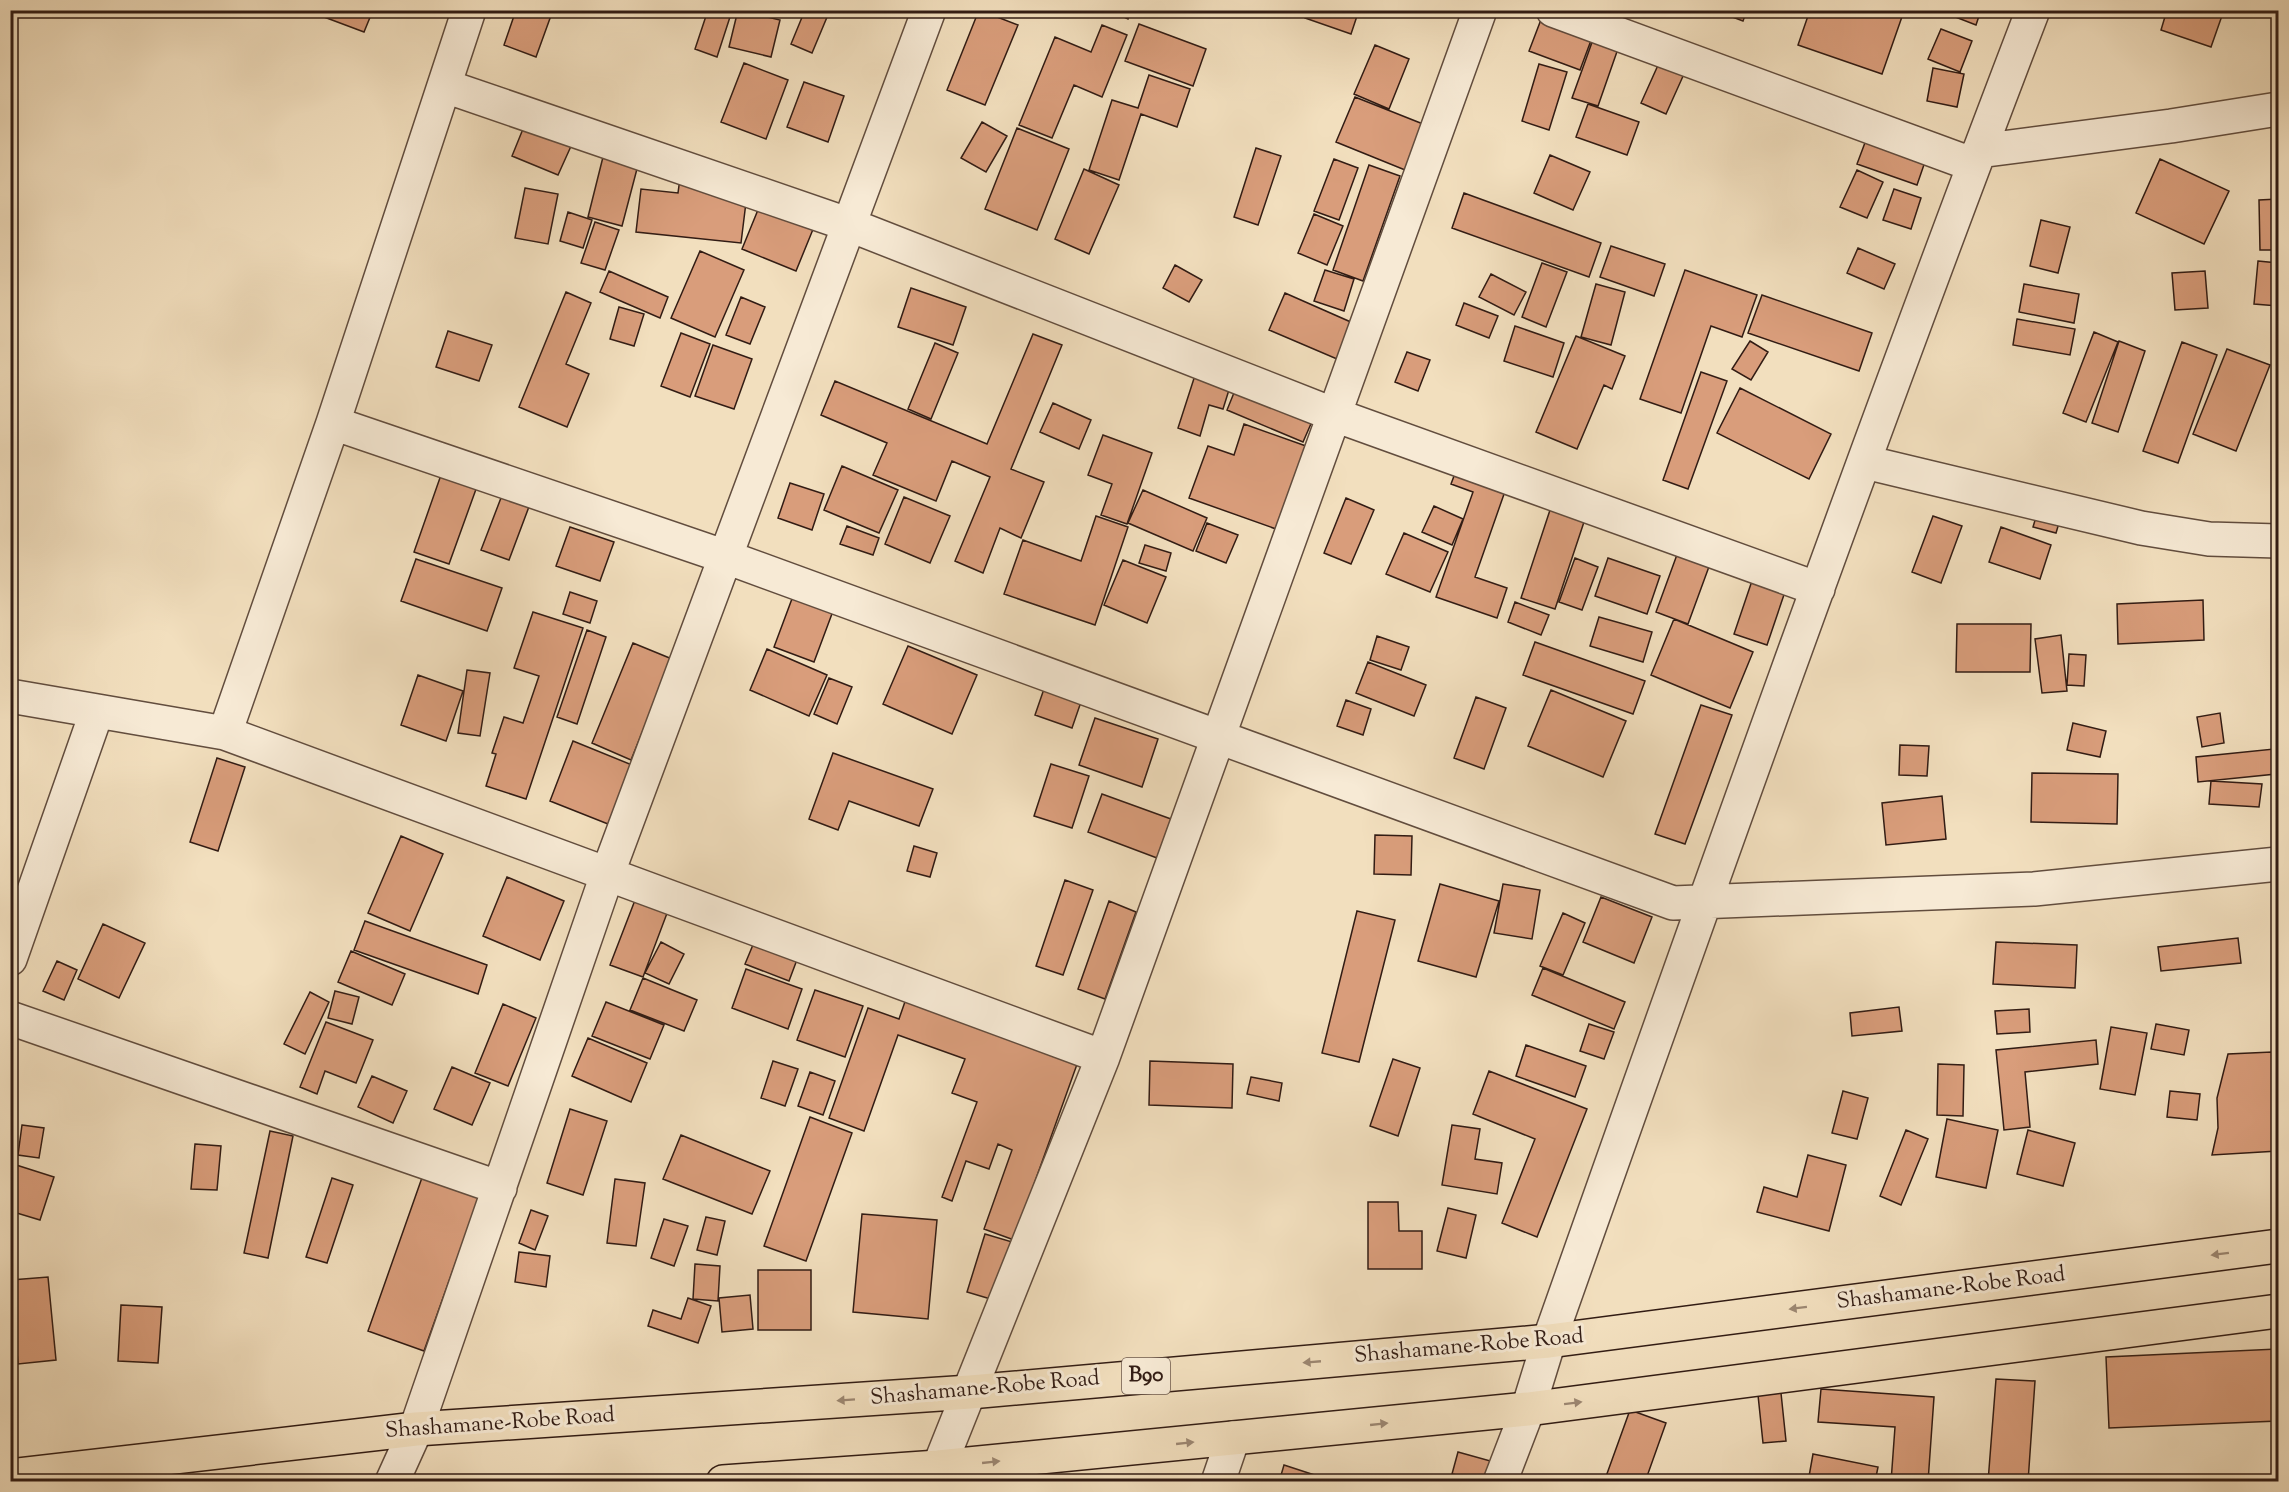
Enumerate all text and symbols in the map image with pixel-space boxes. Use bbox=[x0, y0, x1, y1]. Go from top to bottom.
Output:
one-way arrow bbox=[2211, 1249, 2230, 1258]
street label: Shashamane-Robe Road bbox=[1835, 1259, 2067, 1319]
one-way arrow bbox=[1788, 1304, 1807, 1313]
street label: Shashamane-Robe Road bbox=[1353, 1321, 1585, 1373]
one-way arrow bbox=[1302, 1357, 1321, 1367]
road number: B90 bbox=[1122, 1358, 1170, 1394]
street label: Shashamane-Robe Road bbox=[869, 1363, 1101, 1415]
one-way arrow bbox=[836, 1395, 855, 1405]
one-way arrow bbox=[1563, 1398, 1582, 1407]
street label: Shashamane-Robe Road bbox=[384, 1400, 616, 1448]
one-way arrow bbox=[1370, 1419, 1389, 1429]
one-way arrow bbox=[1176, 1438, 1195, 1448]
one-way arrow bbox=[981, 1457, 1000, 1467]

